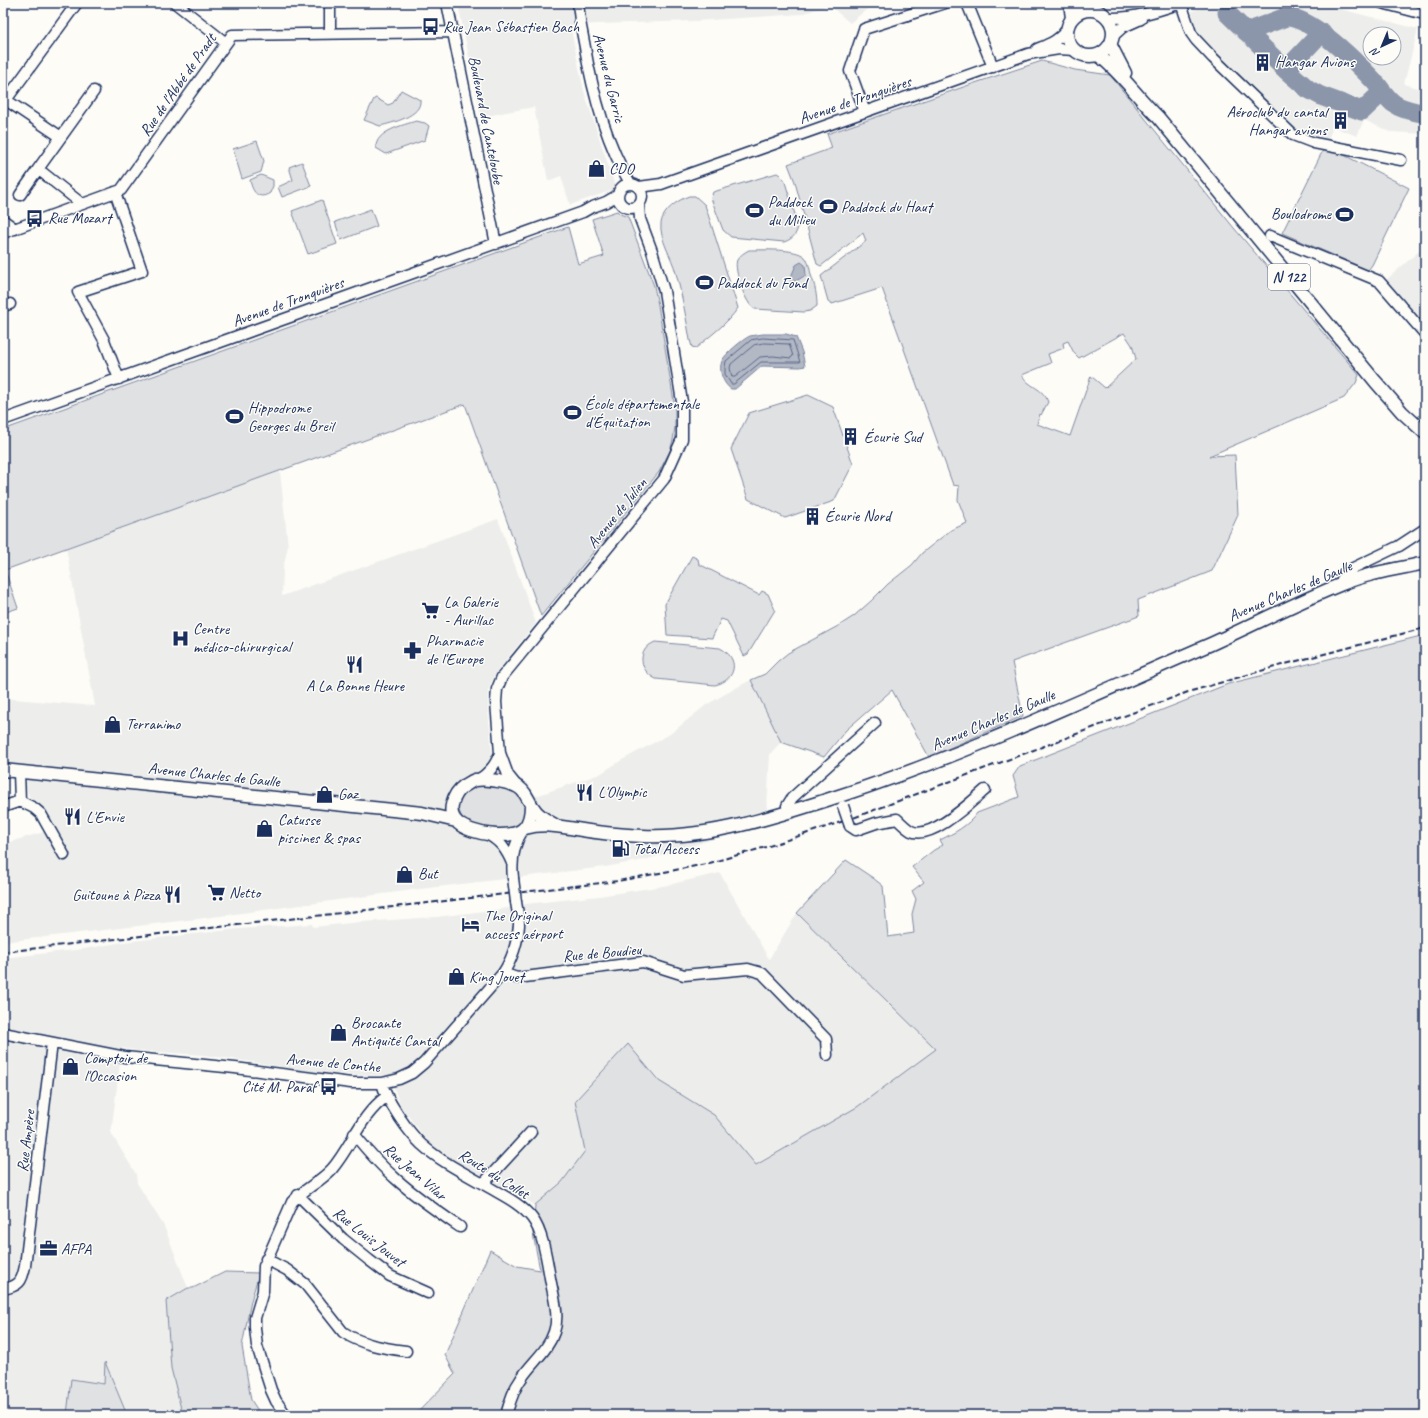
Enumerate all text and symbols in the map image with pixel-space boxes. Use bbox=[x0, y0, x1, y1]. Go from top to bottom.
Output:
bus stop icon: Rue Jean Sébastien Bach bbox=[420, 17, 440, 37]
place label: Rue Jean Sébastien Bach bbox=[443, 17, 580, 37]
north arrow bbox=[1362, 26, 1402, 66]
street label: Rue de l'Abbé de Pradt bbox=[135, 28, 222, 140]
street label: Avenue du Garric bbox=[588, 31, 630, 126]
text: N bbox=[1366, 44, 1382, 61]
building icon: Hangar Avions bbox=[1252, 52, 1272, 72]
place label: Hangar Avions bbox=[1275, 52, 1356, 72]
street label: Boulevard de Canteloube bbox=[464, 54, 509, 187]
street label: Avenue de Tronquières bbox=[796, 71, 915, 129]
place label: Aéroclub du cantal Hangar avions bbox=[1227, 102, 1330, 140]
building icon: Aéroclub du cantal Hangar avions bbox=[1330, 111, 1350, 131]
shop icon: CDO bbox=[586, 159, 606, 179]
place label: CDO bbox=[609, 159, 636, 179]
place label: Paddock du Milieu bbox=[768, 192, 816, 230]
sports icon: Paddock du Haut bbox=[818, 197, 838, 217]
place label: Paddock du Haut bbox=[841, 197, 935, 217]
sports icon: Paddock du Milieu bbox=[745, 201, 765, 221]
place label: Boulodrome bbox=[1271, 204, 1333, 224]
sports icon: Boulodrome bbox=[1334, 204, 1354, 224]
bus stop icon: Rue Mozart bbox=[25, 208, 45, 228]
place label: Rue Mozart bbox=[48, 208, 114, 228]
road number: N 122 bbox=[1268, 264, 1310, 290]
street label: Avenue de Tronquières bbox=[230, 272, 348, 331]
sports icon: Paddock du Fond bbox=[694, 273, 714, 293]
place label: Paddock du Fond bbox=[717, 273, 810, 293]
place label: École départementale d'Équitation bbox=[585, 394, 701, 432]
place label: Hippodrome Georges du Breil bbox=[248, 398, 337, 436]
sports icon: École départementale d'Équitation bbox=[562, 403, 582, 423]
sports icon: Hippodrome Georges du Breil bbox=[225, 407, 245, 427]
building icon: Écurie Sud bbox=[841, 427, 861, 447]
place label: Écurie Sud bbox=[864, 427, 925, 447]
street label: Avenue de Julien bbox=[583, 473, 652, 552]
building icon: Écurie Nord bbox=[802, 506, 822, 526]
place label: Écurie Nord bbox=[825, 506, 893, 526]
street label: Avenue Charles de Gaulle bbox=[1225, 555, 1356, 626]
place label: La Galerie - Aurillac bbox=[444, 592, 500, 630]
supermarket icon: La Galerie - Aurillac bbox=[421, 601, 441, 621]
place label: Centre médico-chirurgical bbox=[193, 619, 294, 657]
hospital icon: Centre médico-chirurgical bbox=[170, 628, 190, 648]
place label: Pharmacie de l'Europe bbox=[426, 631, 485, 669]
pharmacy icon: Pharmacie de l'Europe bbox=[403, 640, 423, 660]
restaurant icon: A La Bonne Heure bbox=[345, 655, 365, 675]
place label: A La Bonne Heure bbox=[306, 676, 406, 696]
street label: Avenue Charles de Gaulle bbox=[928, 684, 1059, 755]
shop icon: Terranimo bbox=[103, 714, 123, 734]
place label: Terranimo bbox=[126, 714, 181, 734]
street label: Avenue Charles de Gaulle bbox=[147, 758, 283, 792]
restaurant icon: L'Olympic bbox=[575, 782, 595, 802]
place label: L'Olympic bbox=[598, 782, 648, 802]
shop icon: Gaz bbox=[315, 784, 335, 804]
place label: Gaz bbox=[338, 784, 360, 804]
restaurant icon: L'Envie bbox=[63, 807, 83, 827]
place label: L'Envie bbox=[86, 807, 126, 827]
place label: Catusse piscines & spas bbox=[278, 810, 362, 848]
shop icon: Catusse piscines & spas bbox=[255, 819, 275, 839]
fuel station icon: Total Access bbox=[610, 839, 630, 859]
place label: Total Access bbox=[633, 839, 700, 859]
shop icon: But bbox=[395, 864, 415, 884]
place label: But bbox=[418, 864, 439, 884]
supermarket icon: Netto bbox=[206, 883, 226, 903]
place label: Netto bbox=[229, 883, 263, 903]
place label: Guitoune à Pizza bbox=[72, 885, 162, 905]
restaurant icon: Guitoune à Pizza bbox=[163, 885, 183, 905]
place label: The Original access aérport bbox=[484, 906, 564, 944]
hotel icon: The Original access aérport bbox=[461, 915, 481, 935]
street label: Rue de Boudieu bbox=[562, 940, 643, 966]
shop icon: King Jouet bbox=[446, 967, 466, 987]
place label: King Jouet bbox=[469, 967, 527, 987]
place label: Brocante Antiquité Cantal bbox=[351, 1013, 443, 1051]
shop icon: Brocante Antiquité Cantal bbox=[328, 1022, 348, 1042]
place label: Comptoir de l'Occasion bbox=[84, 1048, 149, 1086]
street label: Avenue de Conthe bbox=[285, 1049, 383, 1077]
shop icon: Comptoir de l'Occasion bbox=[61, 1057, 81, 1077]
place label: Cité M. Paraf bbox=[242, 1077, 319, 1097]
bus stop icon: Cité M. Paraf bbox=[319, 1077, 339, 1097]
street label: Rue Ampère bbox=[12, 1107, 40, 1173]
street label: Rue Jean Vilar bbox=[379, 1139, 452, 1206]
street label: Route du Collet bbox=[455, 1144, 534, 1204]
street label: Rue Louis Jouvet bbox=[329, 1203, 411, 1273]
office icon: AFPA bbox=[38, 1239, 58, 1259]
place label: AFPA bbox=[61, 1239, 92, 1259]

